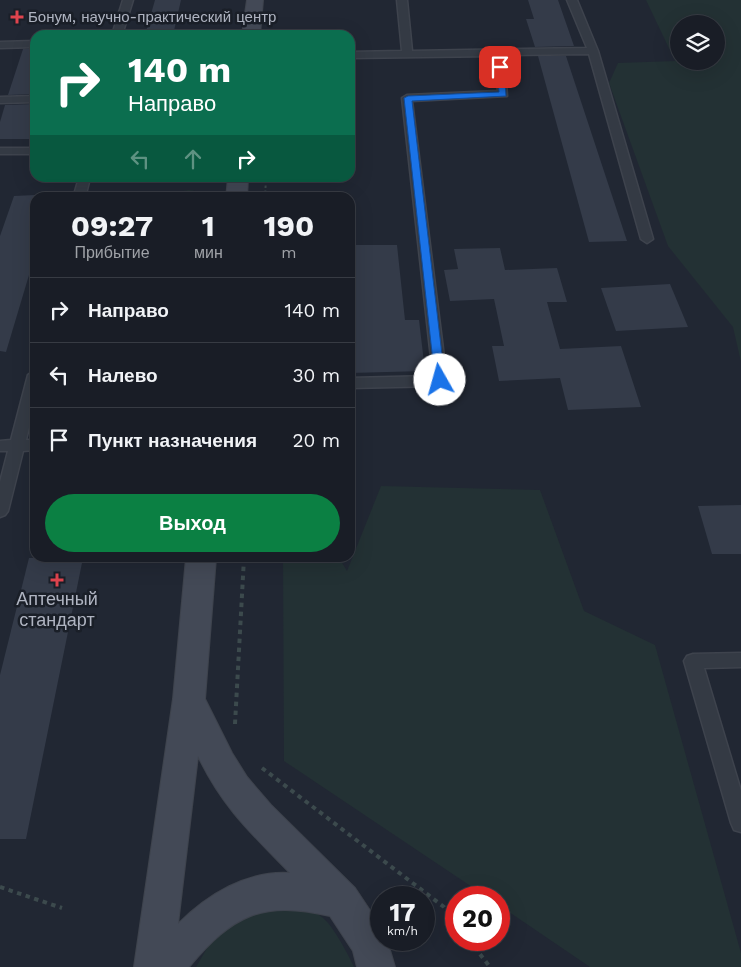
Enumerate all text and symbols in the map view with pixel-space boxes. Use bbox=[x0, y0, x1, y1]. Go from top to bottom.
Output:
place label: Бонум, научно-практический центр bbox=[28, 8, 276, 26]
marker: Бонум, научно-практический центр bbox=[10, 10, 24, 24]
map controls bbox=[670, 15, 725, 70]
button: layers bbox=[670, 15, 725, 70]
pin bbox=[479, 46, 521, 88]
text: 140 m bbox=[128, 49, 231, 91]
icon: right bbox=[45, 50, 110, 115]
icon: arrive bbox=[486, 53, 514, 81]
text: Направо bbox=[128, 91, 216, 116]
icon: left bbox=[126, 145, 154, 173]
icon: ahead bbox=[179, 145, 207, 173]
icon: right bbox=[232, 145, 260, 173]
text: 09:27 bbox=[71, 208, 153, 243]
text: 1 bbox=[202, 208, 215, 243]
text: 190 bbox=[263, 208, 314, 243]
text: Прибытие bbox=[74, 243, 150, 262]
text: мин bbox=[194, 243, 223, 262]
text: m bbox=[281, 243, 296, 262]
icon: right bbox=[45, 296, 73, 324]
text: Направо bbox=[88, 299, 169, 322]
text: 140 m bbox=[285, 299, 340, 322]
position arrow bbox=[413, 353, 465, 405]
icon: left bbox=[45, 361, 73, 389]
text: Налево bbox=[88, 364, 158, 387]
text: 30 m bbox=[293, 364, 340, 387]
icon: arrive bbox=[45, 426, 73, 454]
text: Пункт назначения bbox=[88, 429, 257, 452]
text: 20 m bbox=[293, 429, 340, 452]
button: Выход bbox=[45, 494, 340, 552]
marker: Аптечный стандарт bbox=[51, 574, 63, 586]
place label: Аптечный стандарт bbox=[16, 588, 98, 630]
speed limit sign: 20 bbox=[445, 886, 510, 951]
text: 17 bbox=[390, 898, 415, 927]
text: km/h bbox=[387, 924, 418, 938]

